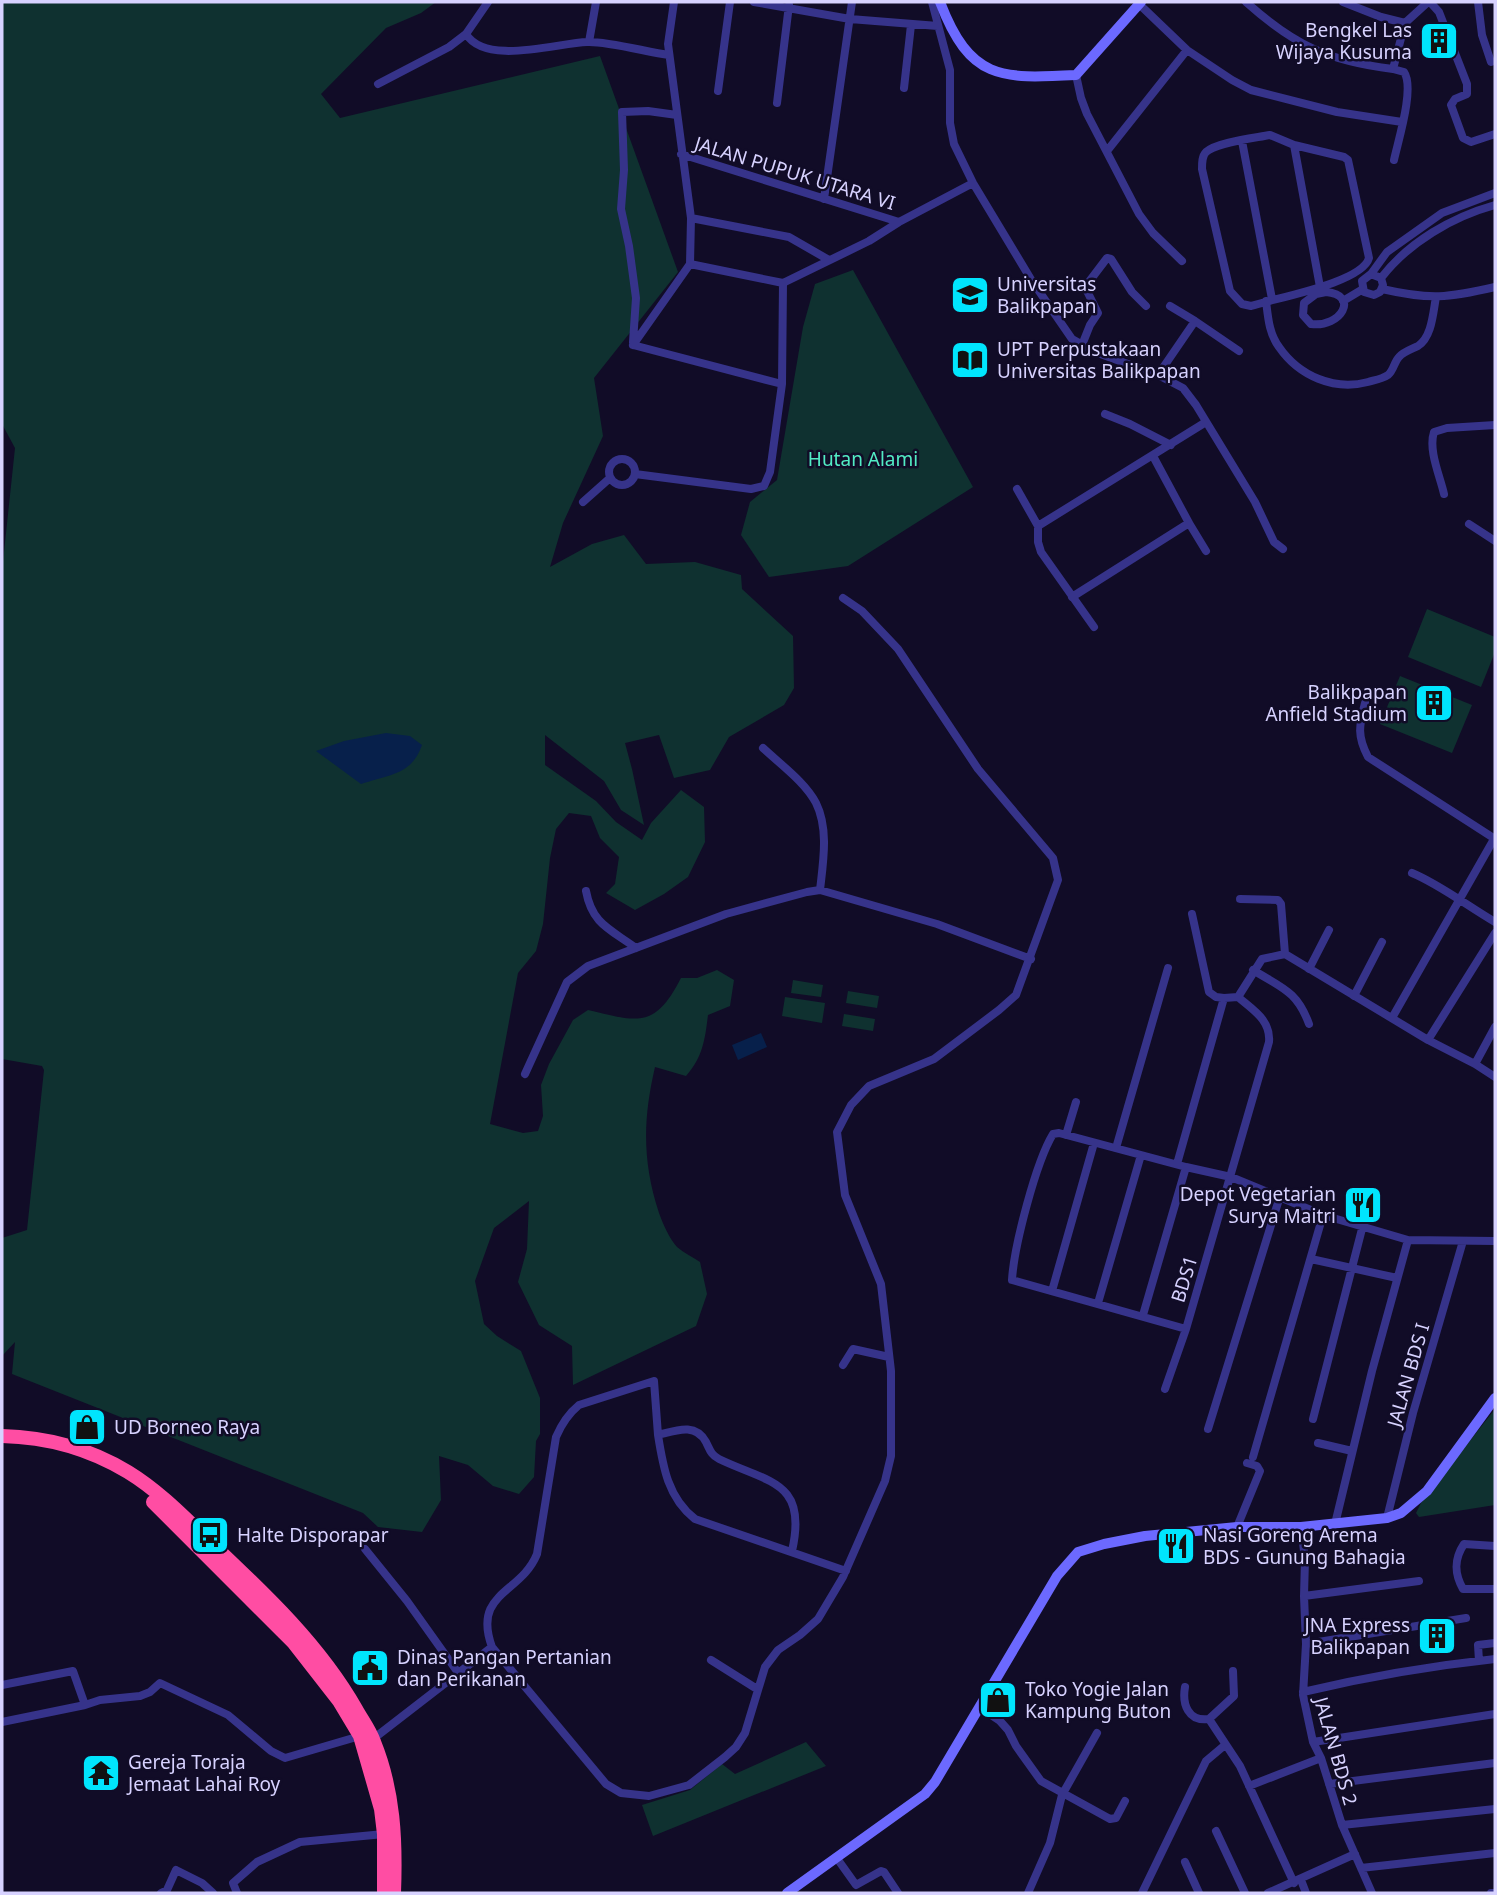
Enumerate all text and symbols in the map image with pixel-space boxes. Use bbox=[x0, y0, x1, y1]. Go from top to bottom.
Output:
place label: Bengkel Las Wijaya Kusuma bbox=[1276, 17, 1412, 65]
building icon: Bengkel Las Wijaya Kusuma bbox=[1418, 20, 1460, 62]
street label: JALAN PUPUK UTARA VI bbox=[690, 130, 898, 216]
place label: Universitas Balikpapan bbox=[997, 271, 1096, 319]
school or university icon: Universitas Balikpapan bbox=[949, 274, 991, 316]
place label: UPT Perpustakaan Universitas Balikpapan bbox=[997, 336, 1201, 384]
library icon: UPT Perpustakaan Universitas Balikpapan bbox=[949, 339, 991, 381]
park label: Hutan Alami bbox=[808, 446, 918, 472]
place label: Balikpapan Anfield Stadium bbox=[1265, 679, 1407, 727]
building icon: Balikpapan Anfield Stadium bbox=[1413, 682, 1455, 724]
place label: Depot Vegetarian Surya Maitri bbox=[1180, 1181, 1336, 1229]
restaurant icon: Depot Vegetarian Surya Maitri bbox=[1342, 1184, 1384, 1226]
street label: BDS1 bbox=[1165, 1252, 1203, 1306]
street label: JALAN BDS I bbox=[1380, 1320, 1435, 1432]
shop icon: UD Borneo Raya bbox=[66, 1406, 108, 1448]
place label: UD Borneo Raya bbox=[114, 1414, 260, 1440]
bus stop icon: Halte Disporapar bbox=[189, 1514, 231, 1556]
place label: Halte Disporapar bbox=[237, 1522, 389, 1548]
place label: Nasi Goreng Arema BDS - Gunung Bahagia bbox=[1203, 1522, 1406, 1570]
restaurant icon: Nasi Goreng Arema BDS - Gunung Bahagia bbox=[1155, 1525, 1197, 1567]
place label: JNA Express Balikpapan bbox=[1303, 1612, 1410, 1660]
building icon: JNA Express Balikpapan bbox=[1416, 1615, 1458, 1657]
place label: Dinas Pangan Pertanian dan Perikanan bbox=[397, 1644, 612, 1692]
public building icon: Dinas Pangan Pertanian dan Perikanan bbox=[349, 1647, 391, 1689]
place label: Toko Yogie Jalan Kampung Buton bbox=[1025, 1676, 1171, 1724]
shop icon: Toko Yogie Jalan Kampung Buton bbox=[977, 1679, 1019, 1721]
street label: JALAN BDS 2 bbox=[1308, 1692, 1364, 1808]
place label: Gereja Toraja Jemaat Lahai Roy bbox=[126, 1749, 281, 1797]
temple icon: Gereja Toraja Jemaat Lahai Roy bbox=[80, 1752, 122, 1794]

